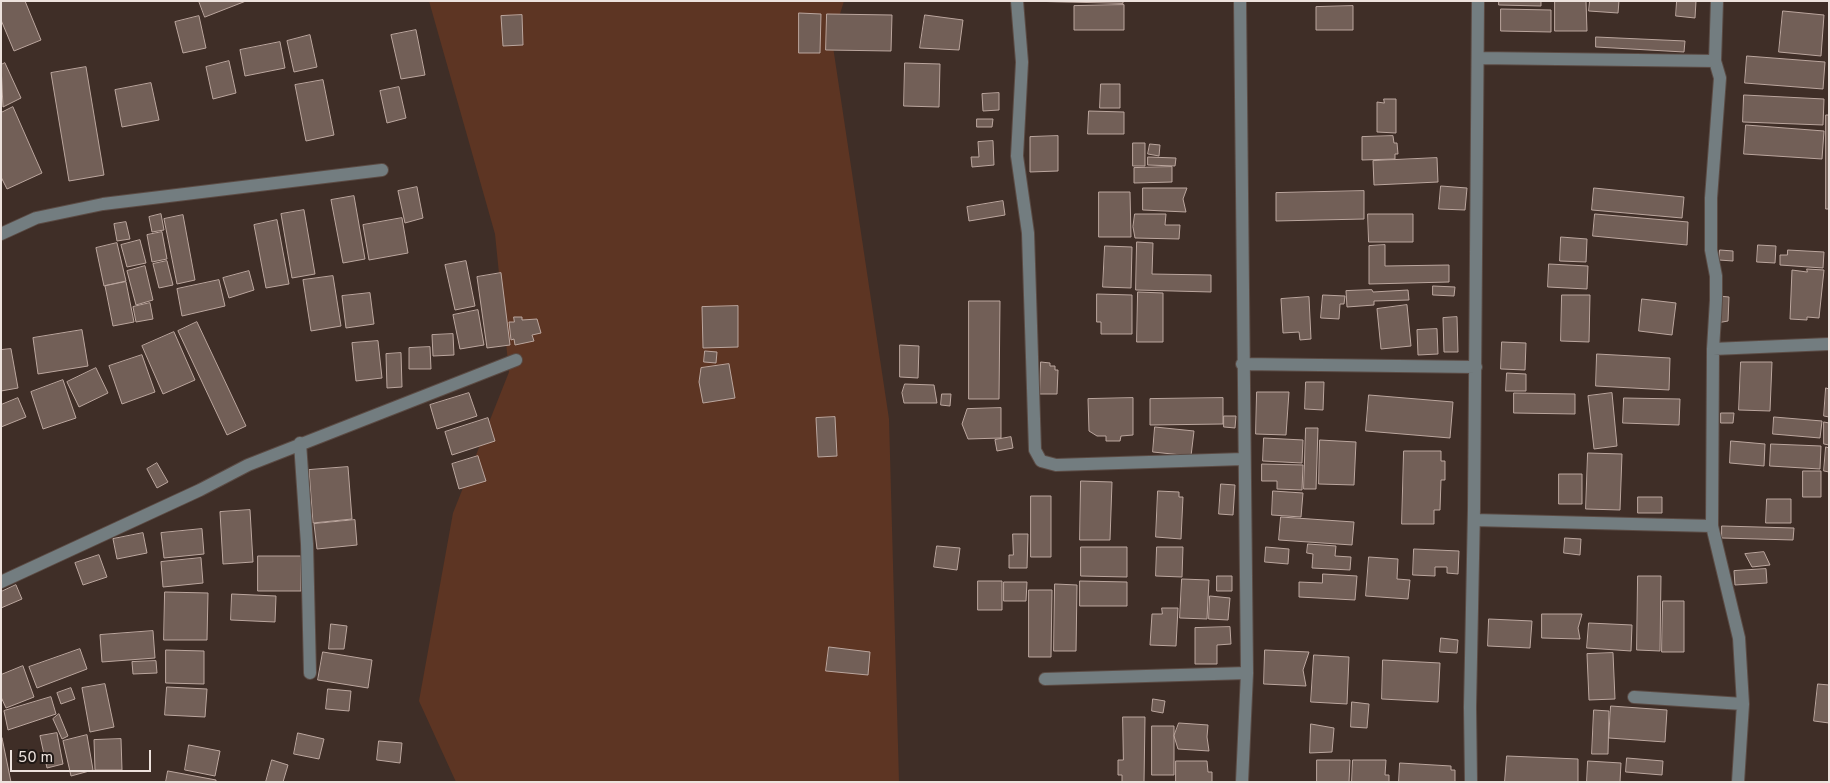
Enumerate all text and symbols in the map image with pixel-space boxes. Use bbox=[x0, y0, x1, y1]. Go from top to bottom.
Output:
scale bar bbox=[12, 740, 154, 772]
text: 50 m bbox=[18, 749, 53, 768]

